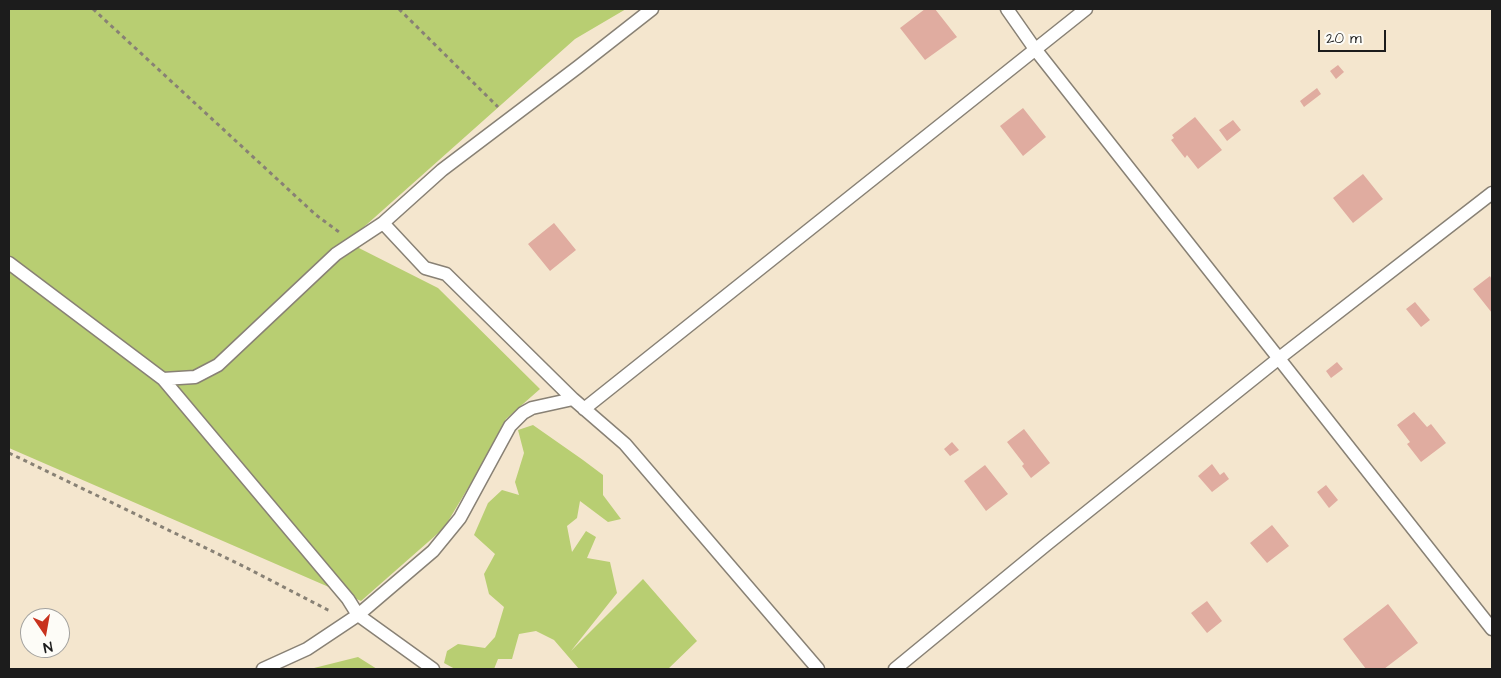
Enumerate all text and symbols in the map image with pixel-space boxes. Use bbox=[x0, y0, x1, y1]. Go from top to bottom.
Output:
scale bar bbox=[1321, 20, 1388, 52]
text: 20 m bbox=[1326, 28, 1362, 49]
north arrow bbox=[20, 608, 70, 658]
text: N bbox=[42, 636, 54, 657]

